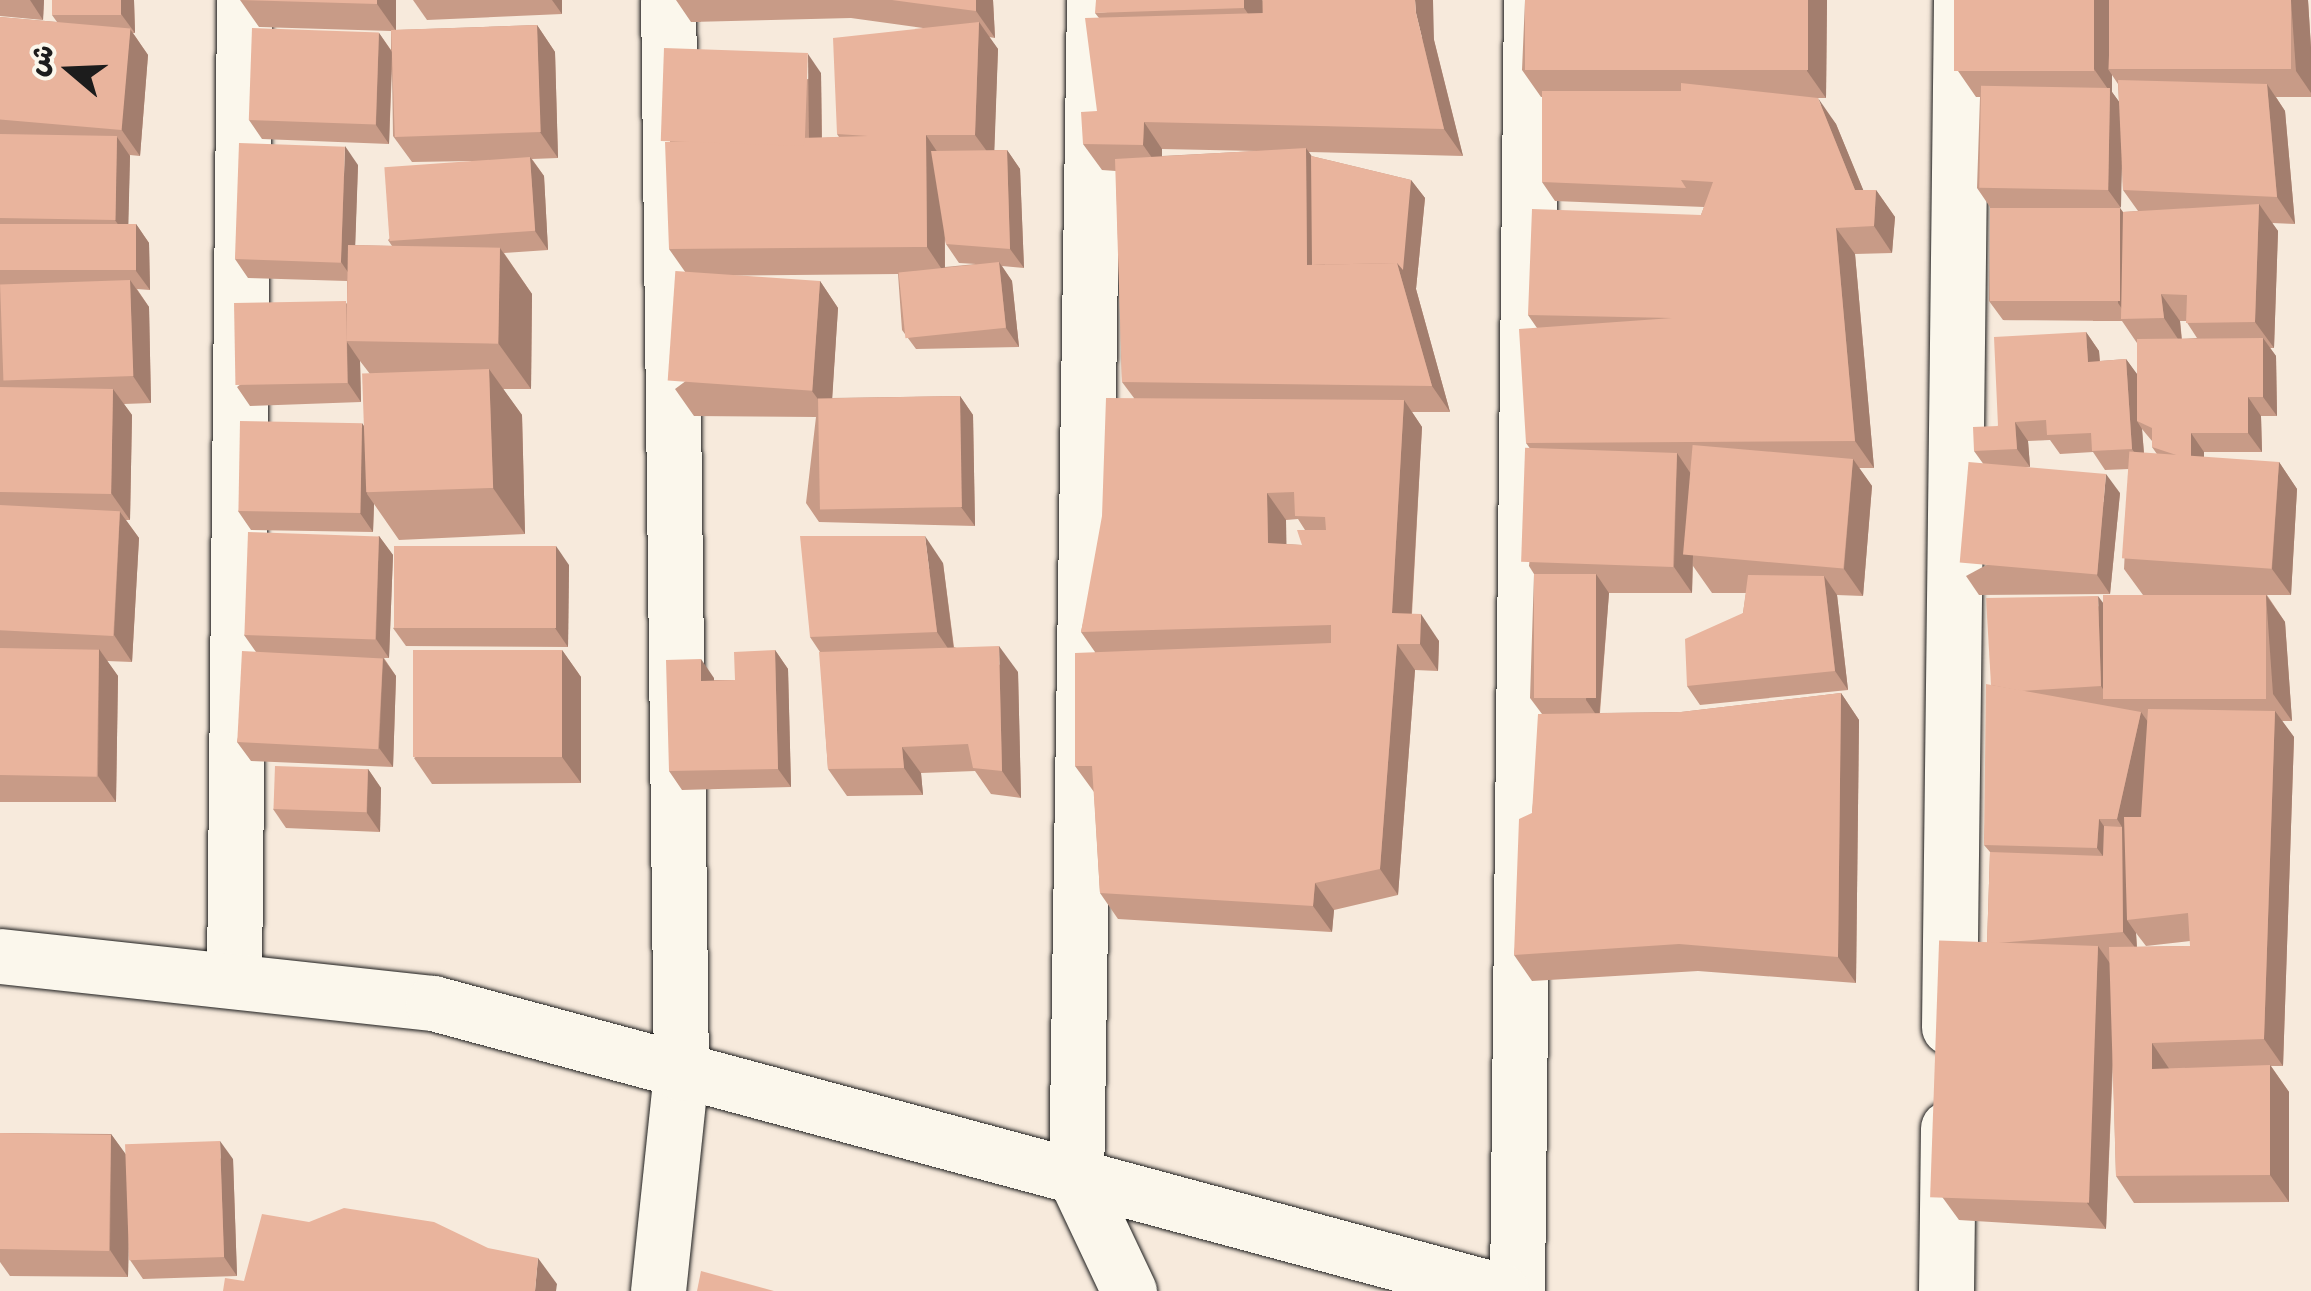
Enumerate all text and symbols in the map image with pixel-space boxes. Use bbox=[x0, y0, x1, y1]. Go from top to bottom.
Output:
north arrow bbox=[20, 20, 120, 120]
text: ش bbox=[20, 40, 63, 80]

